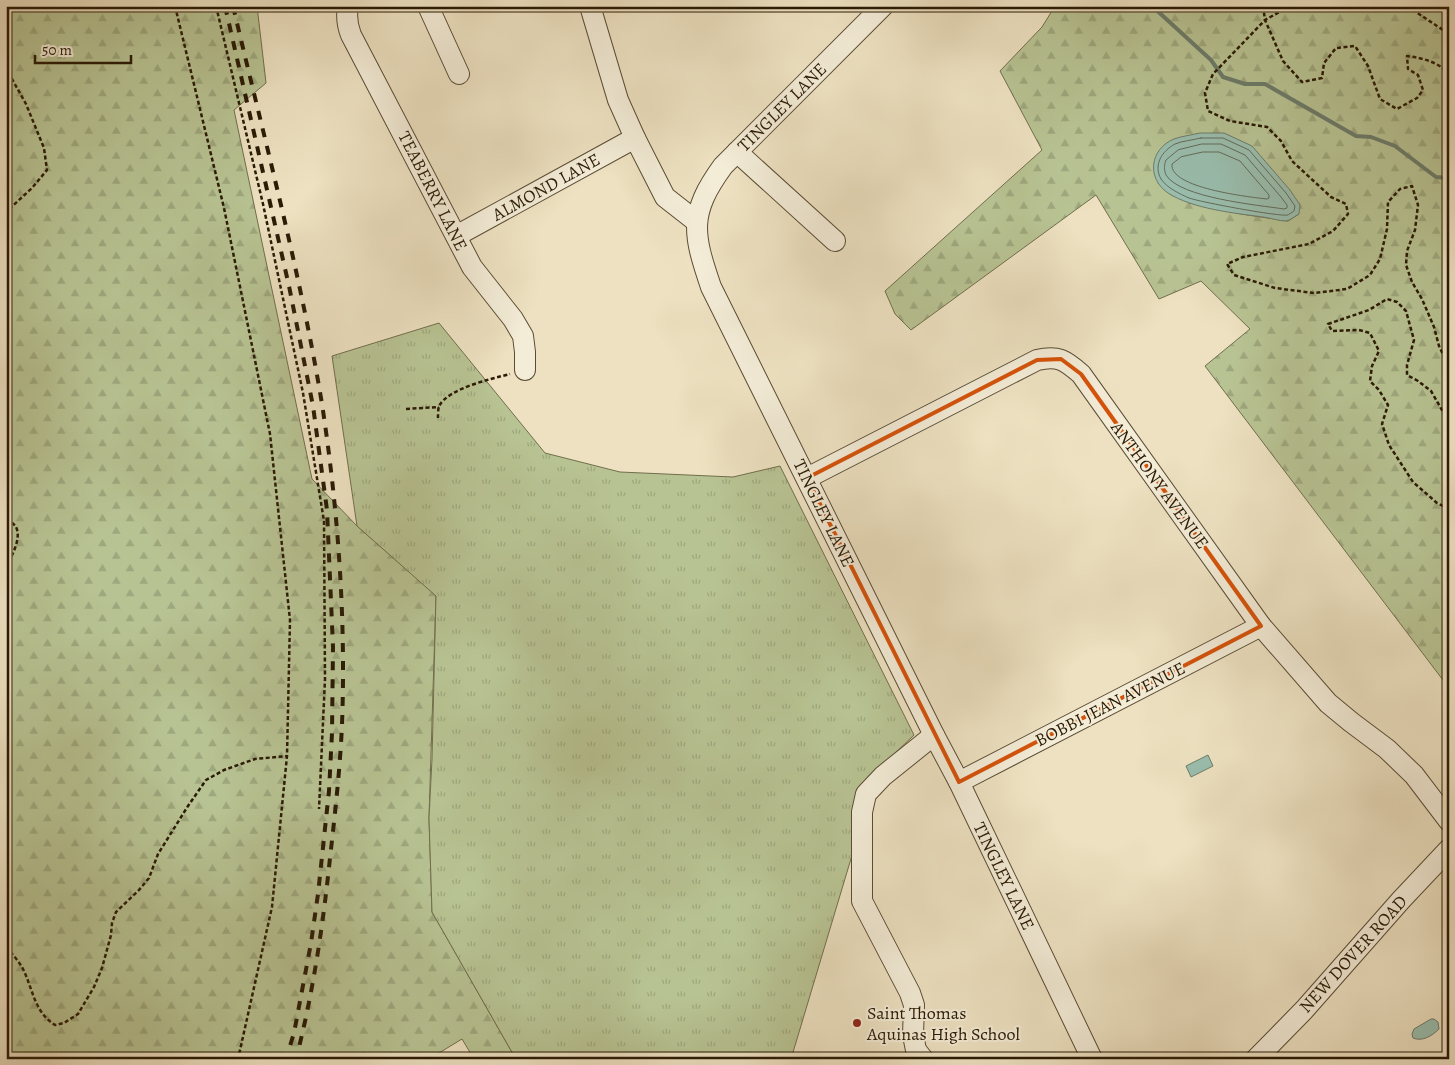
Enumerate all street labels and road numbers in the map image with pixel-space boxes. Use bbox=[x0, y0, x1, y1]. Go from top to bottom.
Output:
street label: TINGLEY LANE bbox=[732, 57, 832, 157]
street label: TEABERRY LANE bbox=[393, 127, 473, 255]
street label: ALMOND LANE bbox=[487, 147, 604, 227]
street label: ANTHONY AVENUE bbox=[1105, 416, 1214, 554]
street label: TINGLEY LANE bbox=[788, 455, 860, 571]
street label: BOBBI JEAN AVENUE bbox=[1031, 656, 1189, 752]
street label: TINGLEY LANE bbox=[968, 818, 1040, 934]
street label: NEW DOVER ROAD bbox=[1294, 890, 1412, 1018]

